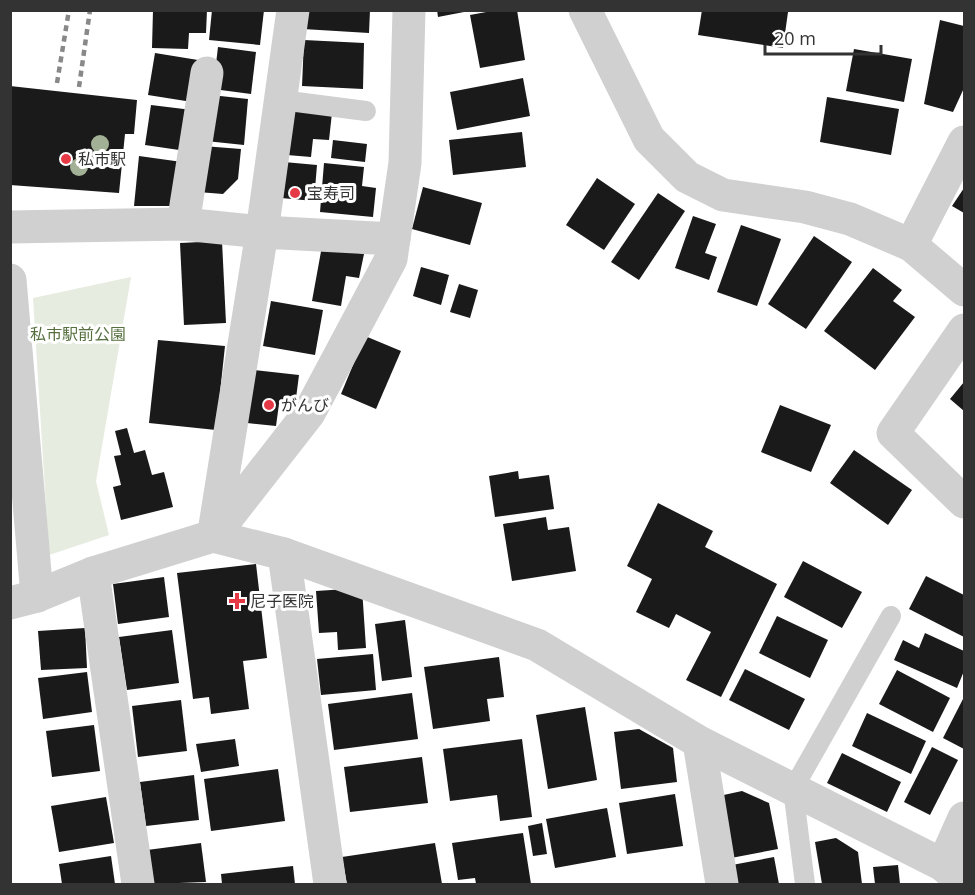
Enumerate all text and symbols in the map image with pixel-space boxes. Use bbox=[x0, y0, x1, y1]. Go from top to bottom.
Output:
scale bar bbox=[765, 18, 880, 56]
text: 20 m bbox=[774, 26, 816, 50]
place label: 私市駅 bbox=[78, 148, 126, 170]
marker: 私市駅 bbox=[59, 152, 73, 166]
place label: 宝寿司 bbox=[307, 182, 355, 204]
marker: 宝寿司 bbox=[288, 186, 302, 200]
park label: 私市駅前公園 bbox=[30, 323, 126, 345]
place label: がんび bbox=[281, 394, 329, 416]
marker: がんび bbox=[262, 398, 276, 412]
place label: 尼子医院 bbox=[250, 590, 314, 612]
marker: 尼子医院 bbox=[228, 592, 246, 610]

